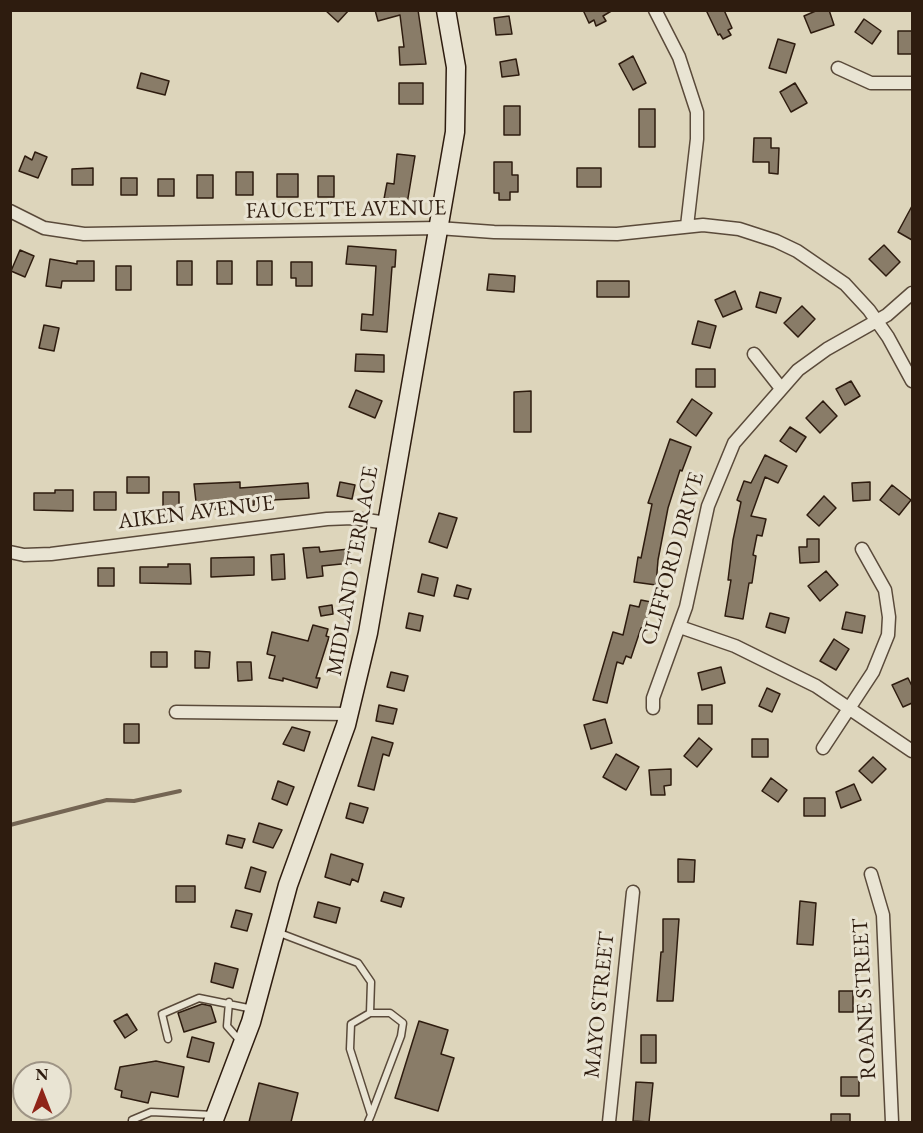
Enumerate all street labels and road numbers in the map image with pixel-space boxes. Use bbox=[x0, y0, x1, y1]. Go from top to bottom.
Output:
street label: FAUCETTE AVENUE bbox=[245, 195, 447, 225]
street label: MIDLAND TERRACE bbox=[322, 464, 384, 678]
street label: CLIFFORD DRIVE bbox=[636, 469, 710, 649]
street label: AIKEN AVENUE bbox=[116, 490, 276, 536]
street label: ROANE STREET bbox=[848, 918, 882, 1080]
street label: MAYO STREET bbox=[579, 930, 621, 1080]

